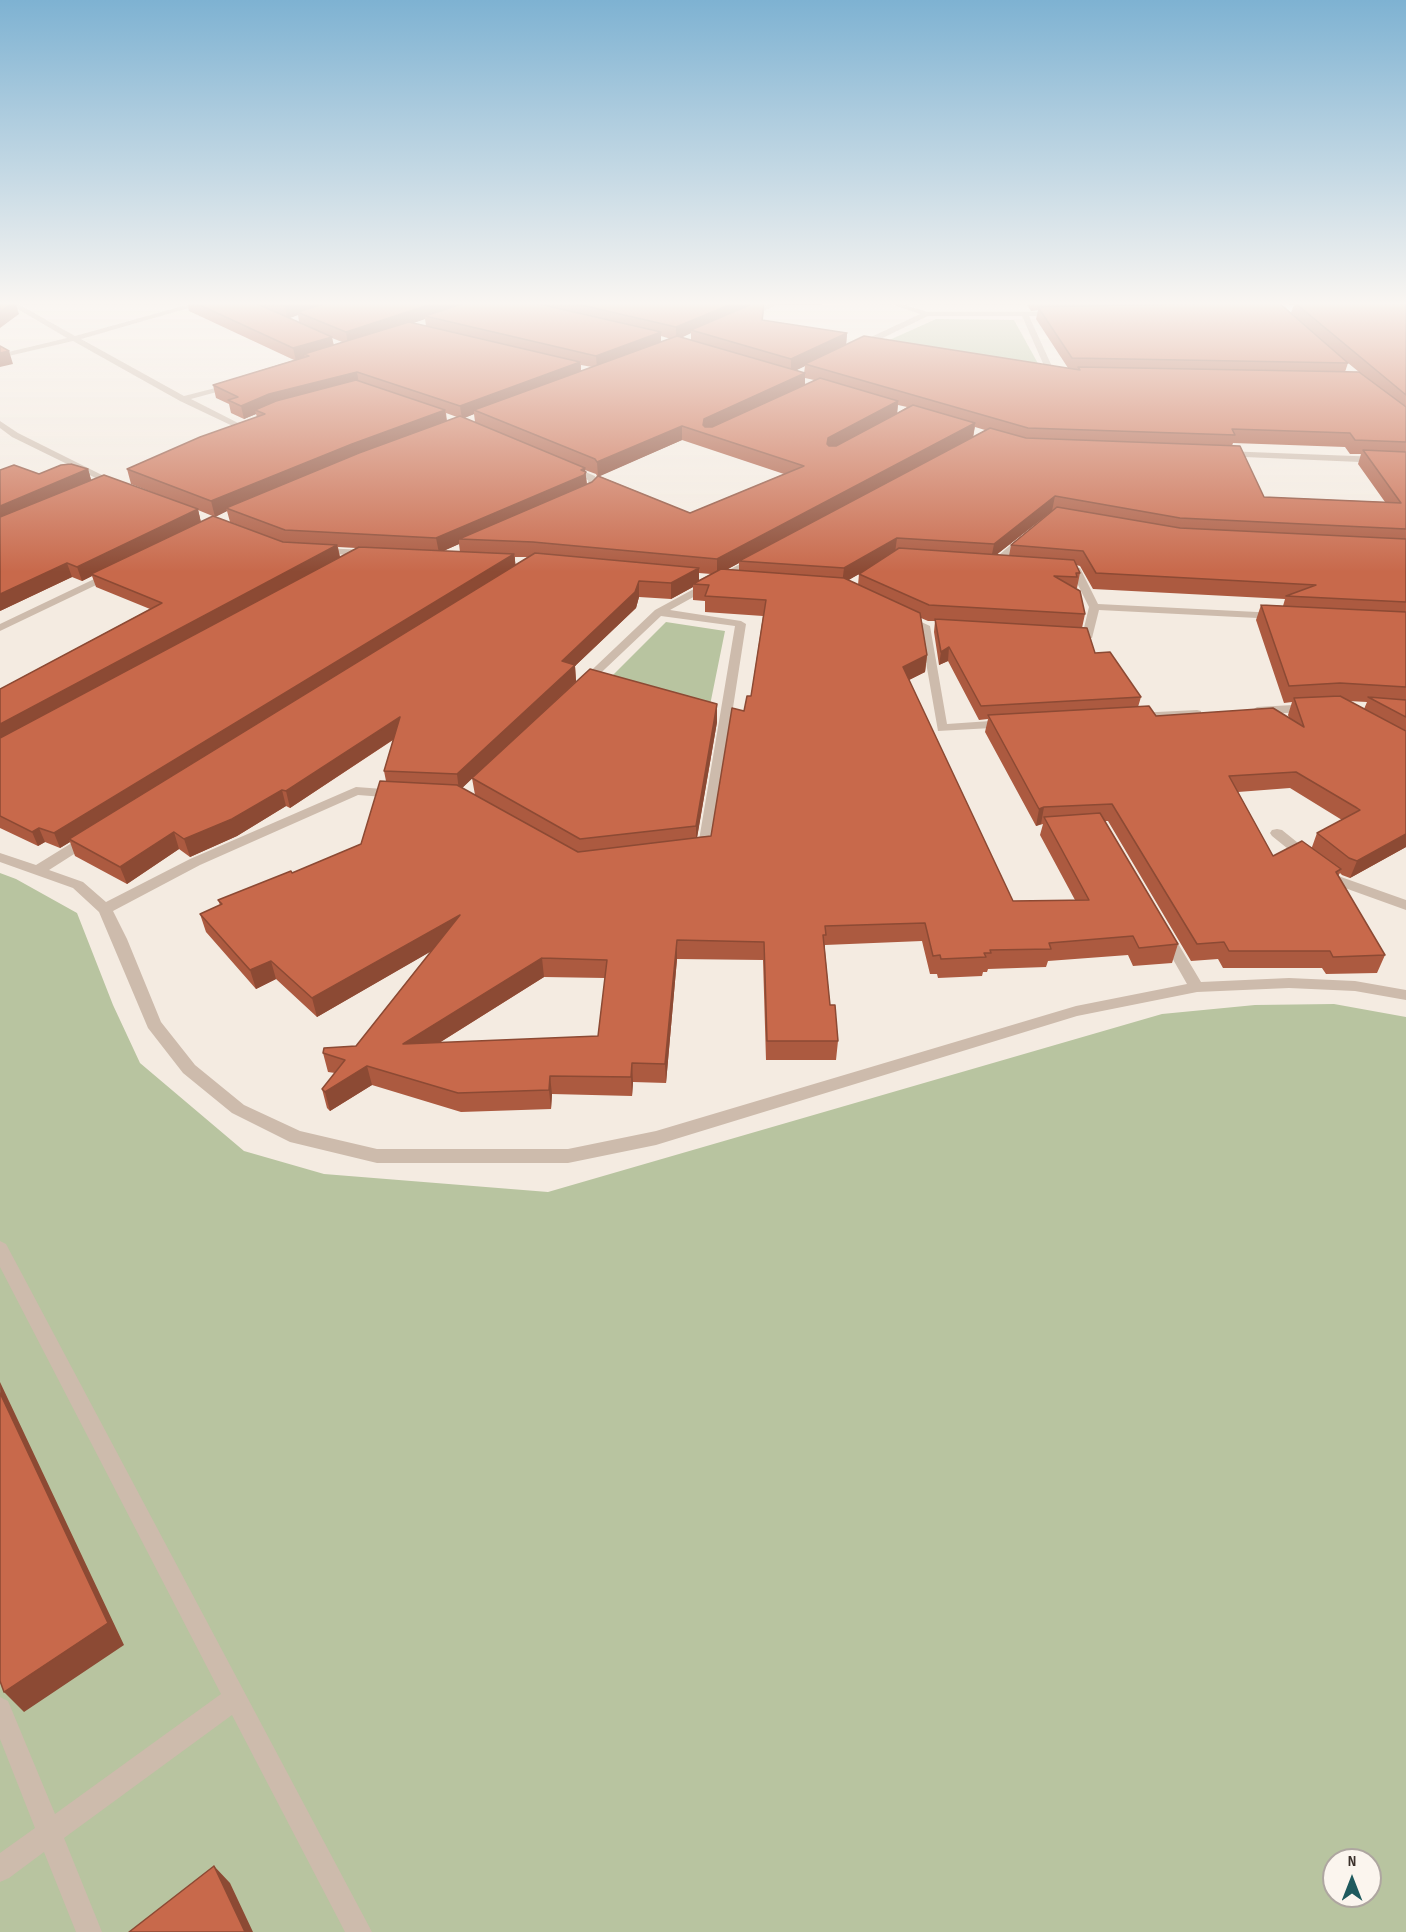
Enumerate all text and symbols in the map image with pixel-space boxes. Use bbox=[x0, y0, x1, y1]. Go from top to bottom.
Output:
north arrow bbox=[1322, 1848, 1382, 1908]
text: N bbox=[1348, 1852, 1356, 1871]

